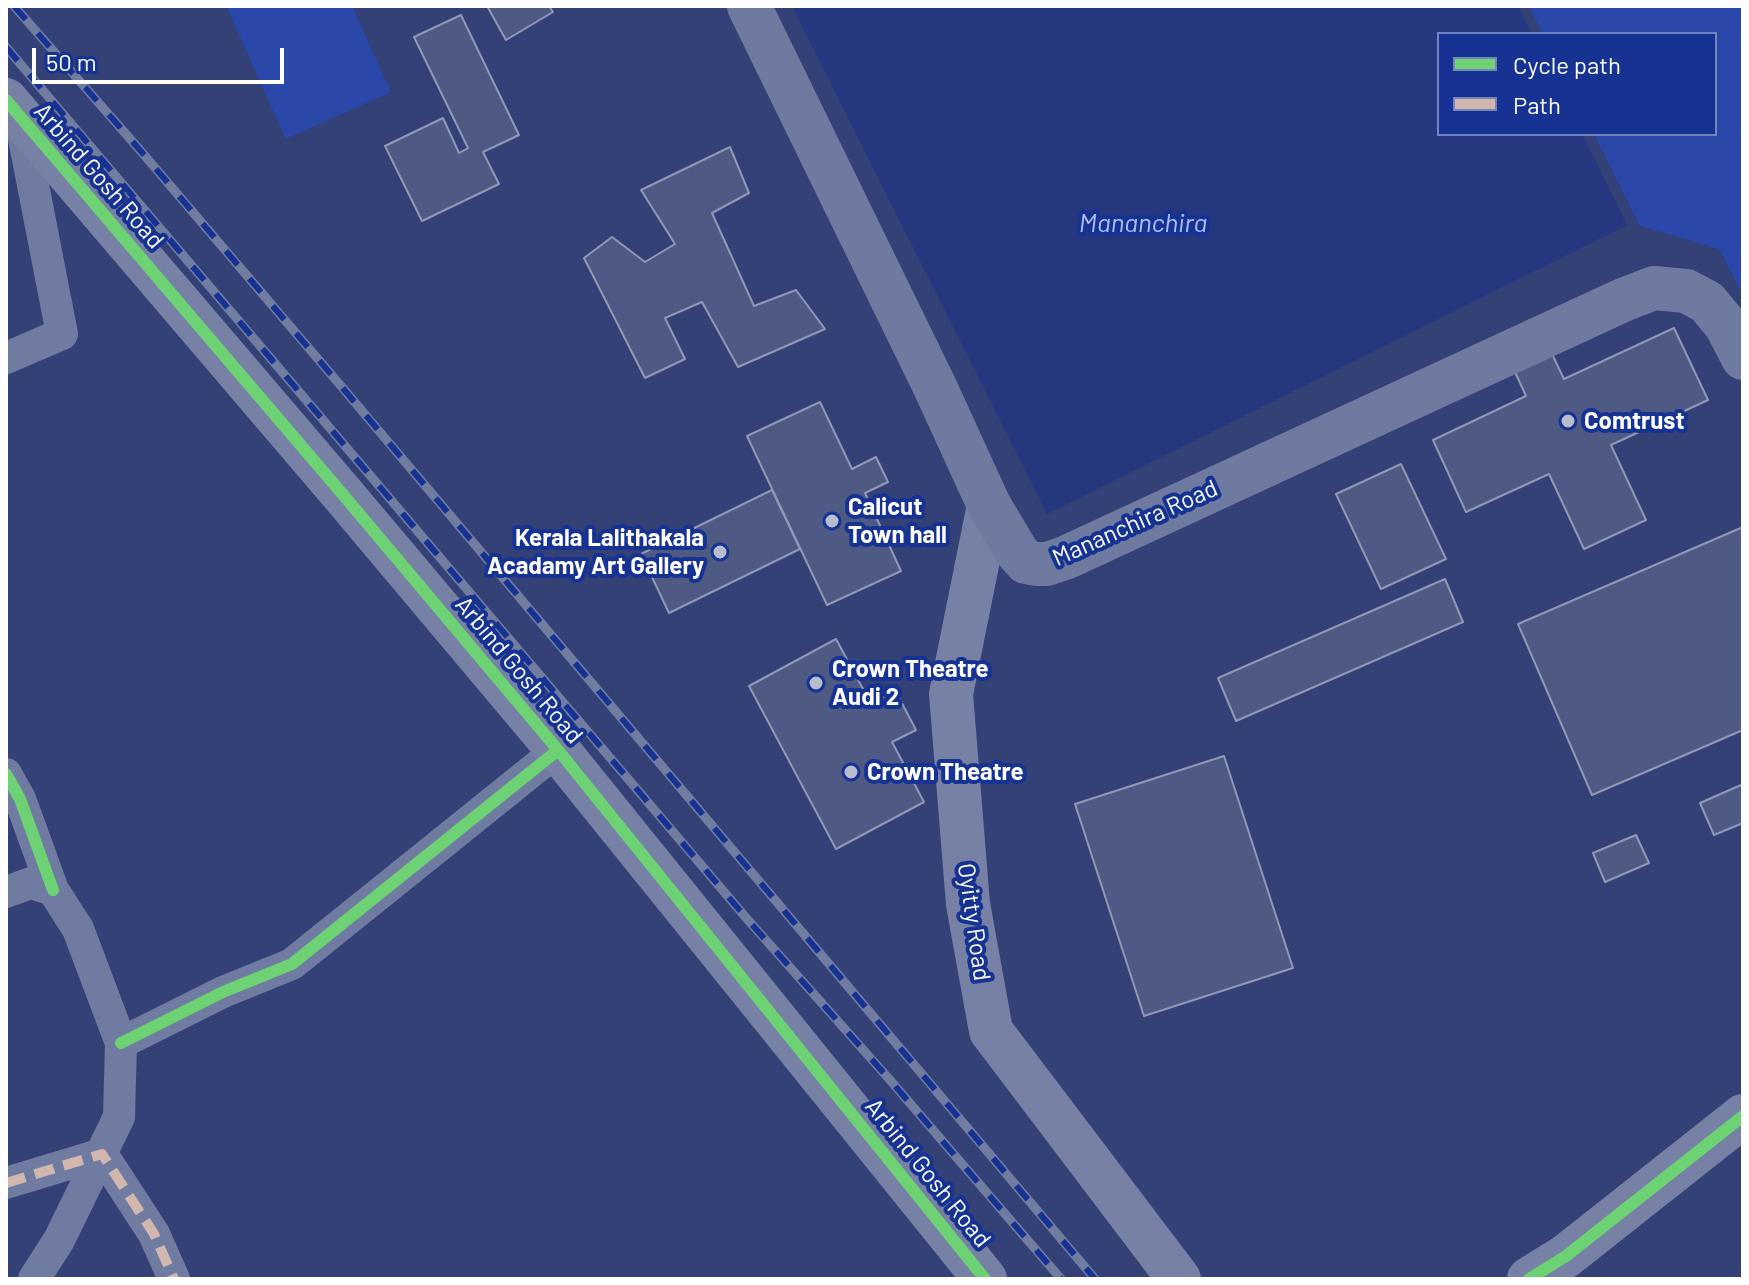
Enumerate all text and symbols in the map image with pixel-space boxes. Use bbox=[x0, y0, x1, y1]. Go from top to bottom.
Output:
scale bar bbox=[36, 32, 288, 82]
legend bbox=[1437, 32, 1717, 136]
text: 50 m bbox=[46, 47, 97, 76]
text: Cycle path bbox=[1513, 50, 1621, 79]
text: Path bbox=[1513, 90, 1561, 119]
street label: Arbind Gosh Road bbox=[28, 97, 170, 255]
water label: Mananchira bbox=[1079, 207, 1207, 239]
place label: Comtrust bbox=[1584, 407, 1685, 435]
marker: Comtrust bbox=[1559, 412, 1577, 430]
street label: Mananchira Road bbox=[1048, 474, 1222, 572]
place label: Calicut Town hall bbox=[848, 493, 947, 549]
marker: Calicut Town hall bbox=[823, 512, 841, 530]
place label: Kerala Lalithakala Acadamy Art Gallery bbox=[487, 524, 704, 580]
marker: Kerala Lalithakala Acadamy Art Gallery bbox=[711, 543, 729, 561]
street label: Arbind Gosh Road bbox=[449, 591, 589, 749]
place label: Crown Theatre Audi 2 bbox=[832, 655, 988, 711]
marker: Crown Theatre Audi 2 bbox=[807, 674, 825, 692]
place label: Crown Theatre bbox=[867, 758, 1023, 786]
marker: Crown Theatre bbox=[842, 763, 860, 781]
street label: Oyitty Road bbox=[951, 861, 997, 983]
street label: Arbind Gosh Road bbox=[859, 1093, 997, 1253]

